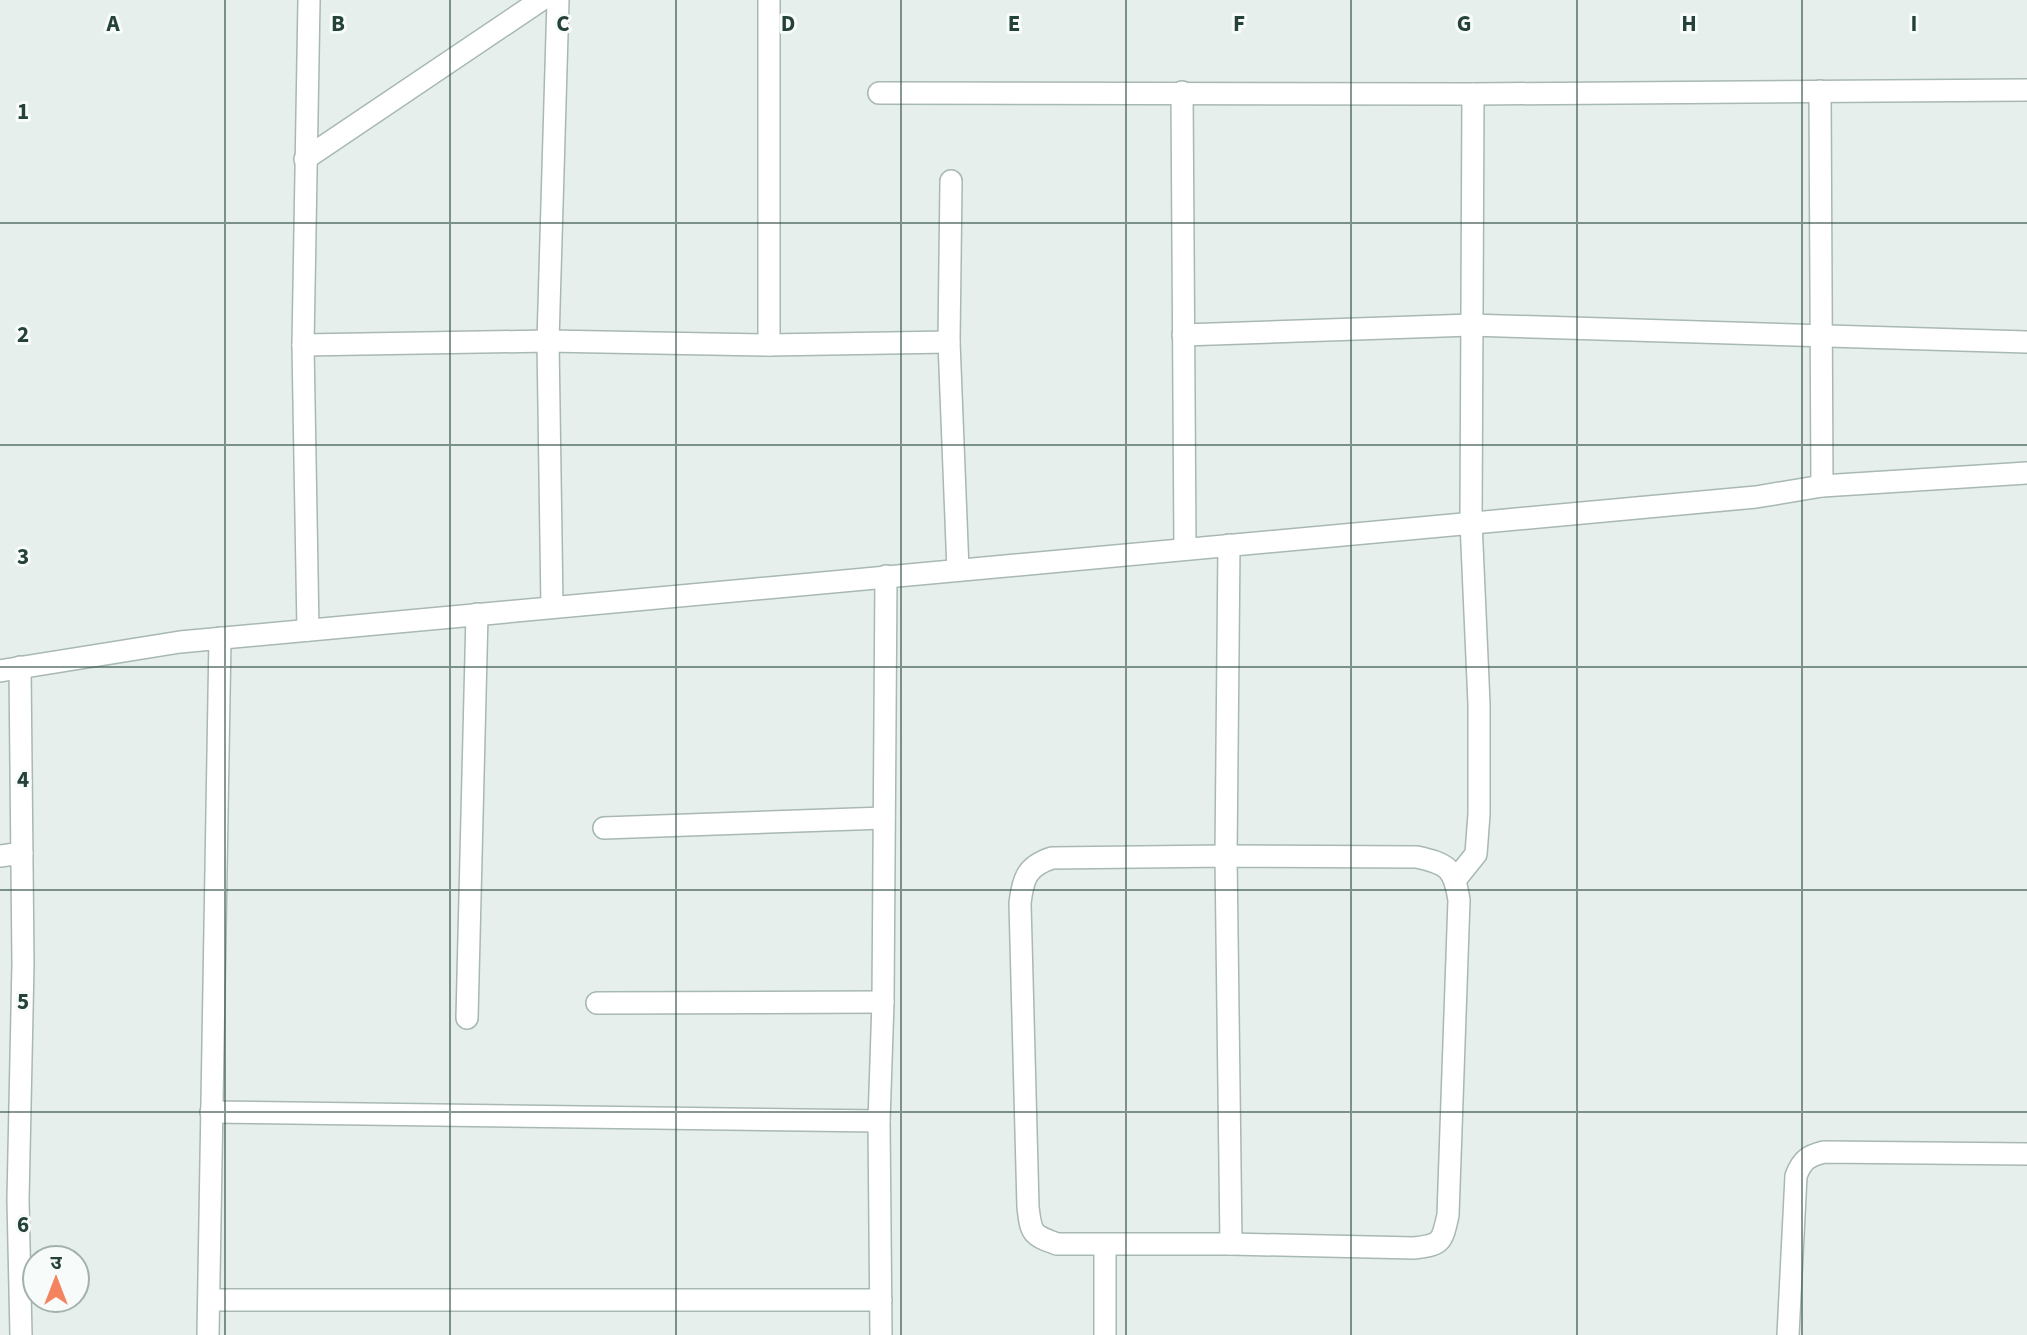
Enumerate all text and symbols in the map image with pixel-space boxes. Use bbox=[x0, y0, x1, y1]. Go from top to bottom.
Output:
text: A bbox=[105, 7, 120, 40]
text: B bbox=[331, 7, 345, 40]
text: C bbox=[556, 7, 570, 40]
text: D bbox=[781, 7, 795, 40]
text: E bbox=[1008, 7, 1020, 40]
text: F bbox=[1233, 7, 1245, 40]
text: G bbox=[1457, 7, 1471, 40]
text: H bbox=[1681, 7, 1697, 40]
text: I bbox=[1911, 7, 1917, 40]
text: 1 bbox=[17, 95, 29, 128]
text: 2 bbox=[17, 318, 29, 351]
text: 3 bbox=[17, 540, 29, 573]
text: 4 bbox=[17, 763, 29, 796]
text: 5 bbox=[17, 985, 29, 1018]
text: 6 bbox=[17, 1208, 29, 1241]
north arrow bbox=[21, 1244, 91, 1314]
text: उ bbox=[50, 1250, 62, 1277]

